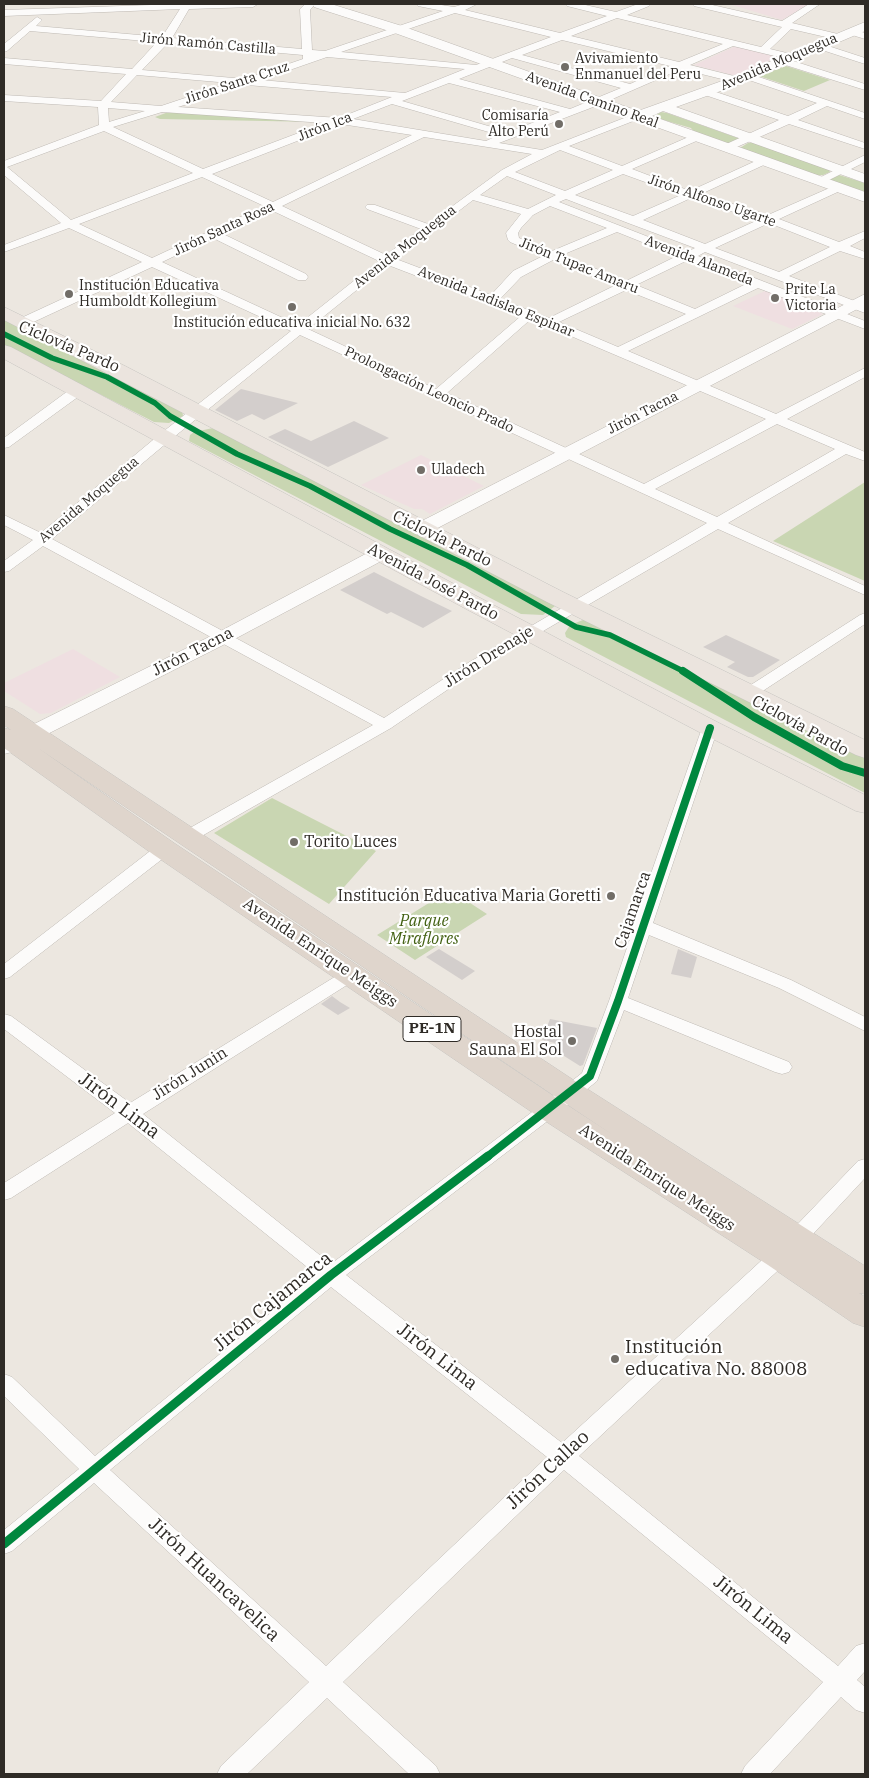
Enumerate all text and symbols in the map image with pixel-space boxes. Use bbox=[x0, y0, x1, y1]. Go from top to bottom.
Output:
street label: Jirón Ramón Castilla bbox=[139, 30, 277, 58]
street label: Avenida Moquegua bbox=[718, 30, 840, 94]
place label: Avivamiento Enmanuel del Peru bbox=[575, 51, 701, 84]
street label: Jirón Santa Cruz bbox=[183, 58, 291, 108]
marker: Avivamiento Enmanuel del Peru bbox=[559, 61, 571, 73]
street label: Avenida Camino Real bbox=[523, 68, 661, 132]
place label: Comisaría Alto Perú bbox=[482, 108, 549, 140]
street label: Jirón Ica bbox=[295, 109, 355, 145]
marker: Comisaría Alto Perú bbox=[553, 118, 565, 130]
street label: Jirón Alfonso Ugarte bbox=[646, 171, 778, 231]
street label: Jirón Santa Rosa bbox=[171, 198, 277, 260]
street label: Avenida Moquegua bbox=[350, 202, 460, 292]
street label: Avenida Alameda bbox=[642, 232, 756, 290]
street label: Jirón Tupac Amaru bbox=[517, 234, 641, 298]
street label: Avenida Ladislao Espinar bbox=[415, 263, 577, 341]
place label: Institución Educativa Humboldt Kollegium bbox=[79, 278, 219, 310]
place label: Prite La Victoria bbox=[785, 282, 837, 314]
marker: Institución Educativa Humboldt Kollegium bbox=[63, 288, 75, 300]
marker: Prite La Victoria bbox=[769, 292, 781, 304]
marker: Institución educativa inicial No. 632 bbox=[286, 301, 298, 313]
place label: Institución educativa inicial No. 632 bbox=[173, 315, 411, 331]
street label: Ciclovía Pardo bbox=[16, 317, 122, 377]
street label: Prolongación Leoncio Prado bbox=[342, 343, 516, 437]
street label: Jirón Tacna bbox=[605, 388, 681, 438]
street label: Avenida Moquegua bbox=[36, 453, 142, 547]
place label: Uladech bbox=[431, 462, 485, 478]
marker: Uladech bbox=[415, 464, 427, 476]
street label: Ciclovía Pardo bbox=[389, 507, 495, 571]
street label: Avenida José Pardo bbox=[364, 539, 502, 625]
street label: Jirón Drenaje bbox=[441, 622, 537, 692]
street label: Jirón Tacna bbox=[149, 623, 237, 681]
street label: Ciclovía Pardo bbox=[748, 691, 852, 761]
place label: Torito Luces bbox=[304, 832, 397, 852]
marker: Torito Luces bbox=[288, 836, 300, 848]
street label: Cajamarca bbox=[611, 869, 655, 951]
place label: Institución Educativa Maria Goretti bbox=[337, 886, 601, 906]
marker: Institución Educativa Maria Goretti bbox=[605, 890, 617, 902]
street label: Avenida Enrique Meiggs bbox=[239, 894, 401, 1012]
park label: Parque Miraflores bbox=[389, 911, 459, 949]
road number: PE-1N bbox=[403, 1016, 461, 1042]
place label: Hostal Sauna El Sol bbox=[469, 1022, 562, 1060]
marker: Hostal Sauna El Sol bbox=[566, 1035, 578, 1047]
street label: Jirón Junin bbox=[149, 1043, 231, 1105]
street label: Jirón Lima bbox=[74, 1068, 164, 1144]
street label: Avenida Enrique Meiggs bbox=[575, 1120, 739, 1236]
street label: Jirón Cajamarca bbox=[209, 1247, 337, 1357]
street label: Jirón Lima bbox=[392, 1318, 482, 1396]
place label: Institución educativa No. 88008 bbox=[625, 1337, 807, 1381]
marker: Institución educativa No. 88008 bbox=[609, 1353, 621, 1365]
street label: Jirón Callao bbox=[502, 1426, 594, 1514]
street label: Jirón Huancavelica bbox=[144, 1513, 284, 1647]
street label: Jirón Lima bbox=[708, 1571, 798, 1649]

